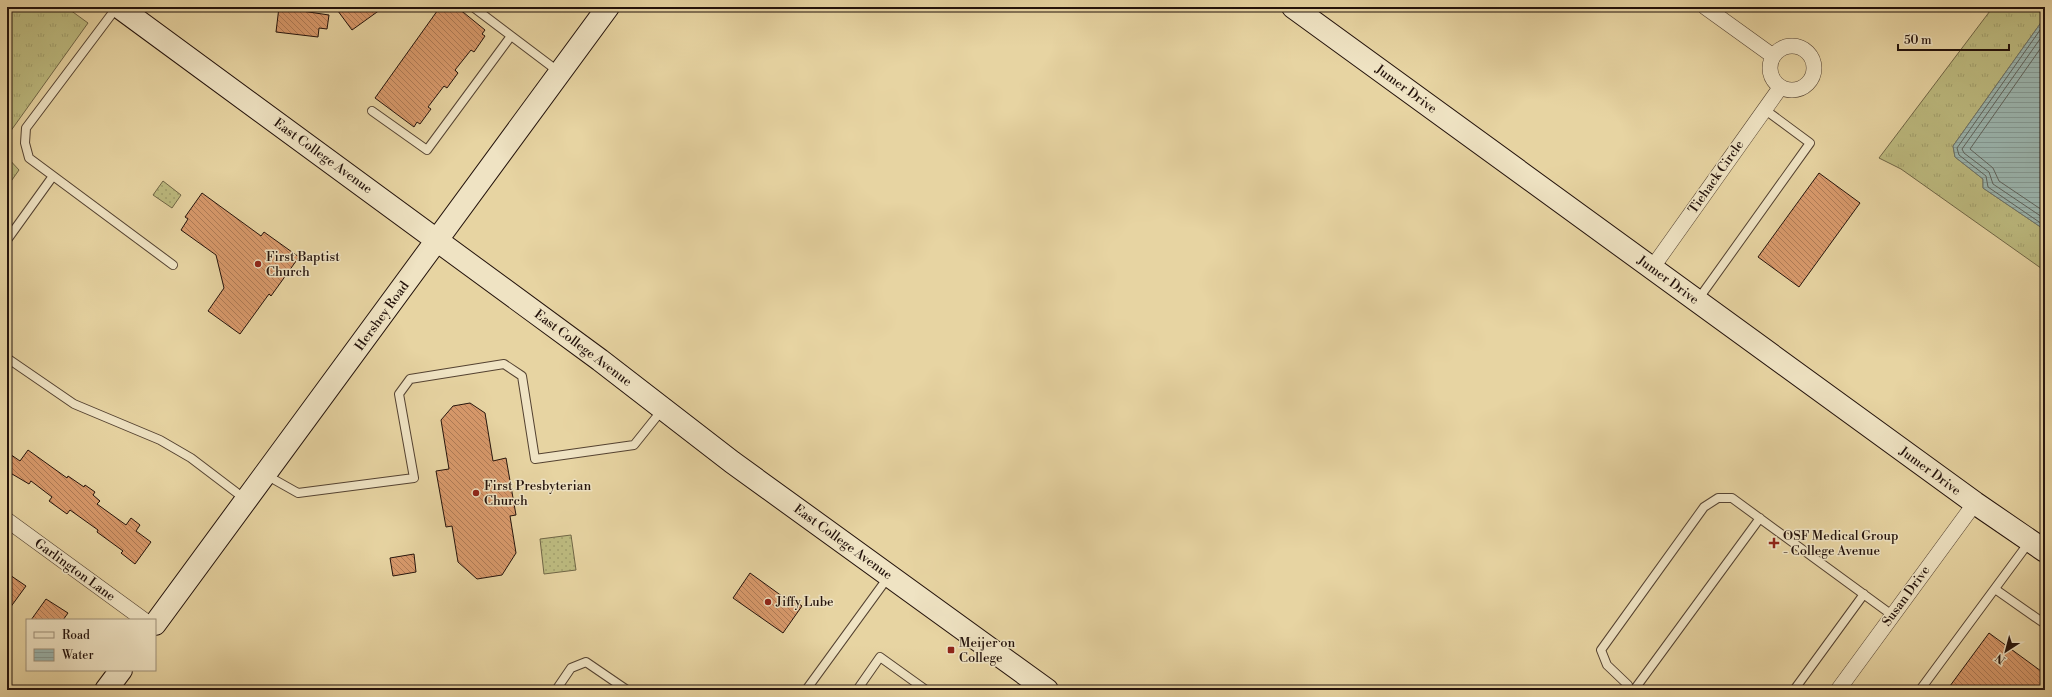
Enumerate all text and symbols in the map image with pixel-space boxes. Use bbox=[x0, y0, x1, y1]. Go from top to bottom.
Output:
scale bar bbox=[1898, 26, 2009, 52]
text: 50 m bbox=[1904, 33, 1932, 48]
street label: Jumer Drive bbox=[1371, 61, 1440, 117]
street label: East College Avenue bbox=[271, 115, 376, 197]
street label: Tiehack Circle bbox=[1685, 137, 1747, 217]
place label: First Baptist Church bbox=[266, 249, 340, 280]
street label: Jumer Drive bbox=[1633, 252, 1702, 308]
marker: First Baptist Church bbox=[253, 259, 263, 269]
street label: Hershey Road bbox=[352, 278, 413, 354]
street label: East College Avenue bbox=[531, 306, 635, 390]
street label: Jumer Drive bbox=[1895, 443, 1964, 499]
place label: First Presbyterian Church bbox=[484, 478, 591, 509]
marker: First Presbyterian Church bbox=[471, 488, 481, 498]
street label: East College Avenue bbox=[791, 501, 896, 583]
place label: OSF Medical Group - College Avenue bbox=[1783, 528, 1899, 559]
street label: Garlington Lane bbox=[32, 535, 119, 605]
marker: OSF Medical Group - College Avenue bbox=[1768, 537, 1780, 549]
street label: Susan Drive bbox=[1879, 562, 1933, 629]
place label: Jiffy Lube bbox=[775, 594, 834, 610]
marker: Jiffy Lube bbox=[763, 597, 773, 607]
legend bbox=[26, 619, 156, 671]
text: Road bbox=[62, 628, 90, 643]
north arrow bbox=[1986, 631, 2026, 671]
place label: Meijer on College bbox=[959, 635, 1016, 666]
marker: Meijer on College bbox=[946, 645, 956, 655]
text: Water bbox=[61, 648, 94, 663]
text: N bbox=[1993, 650, 2008, 667]

